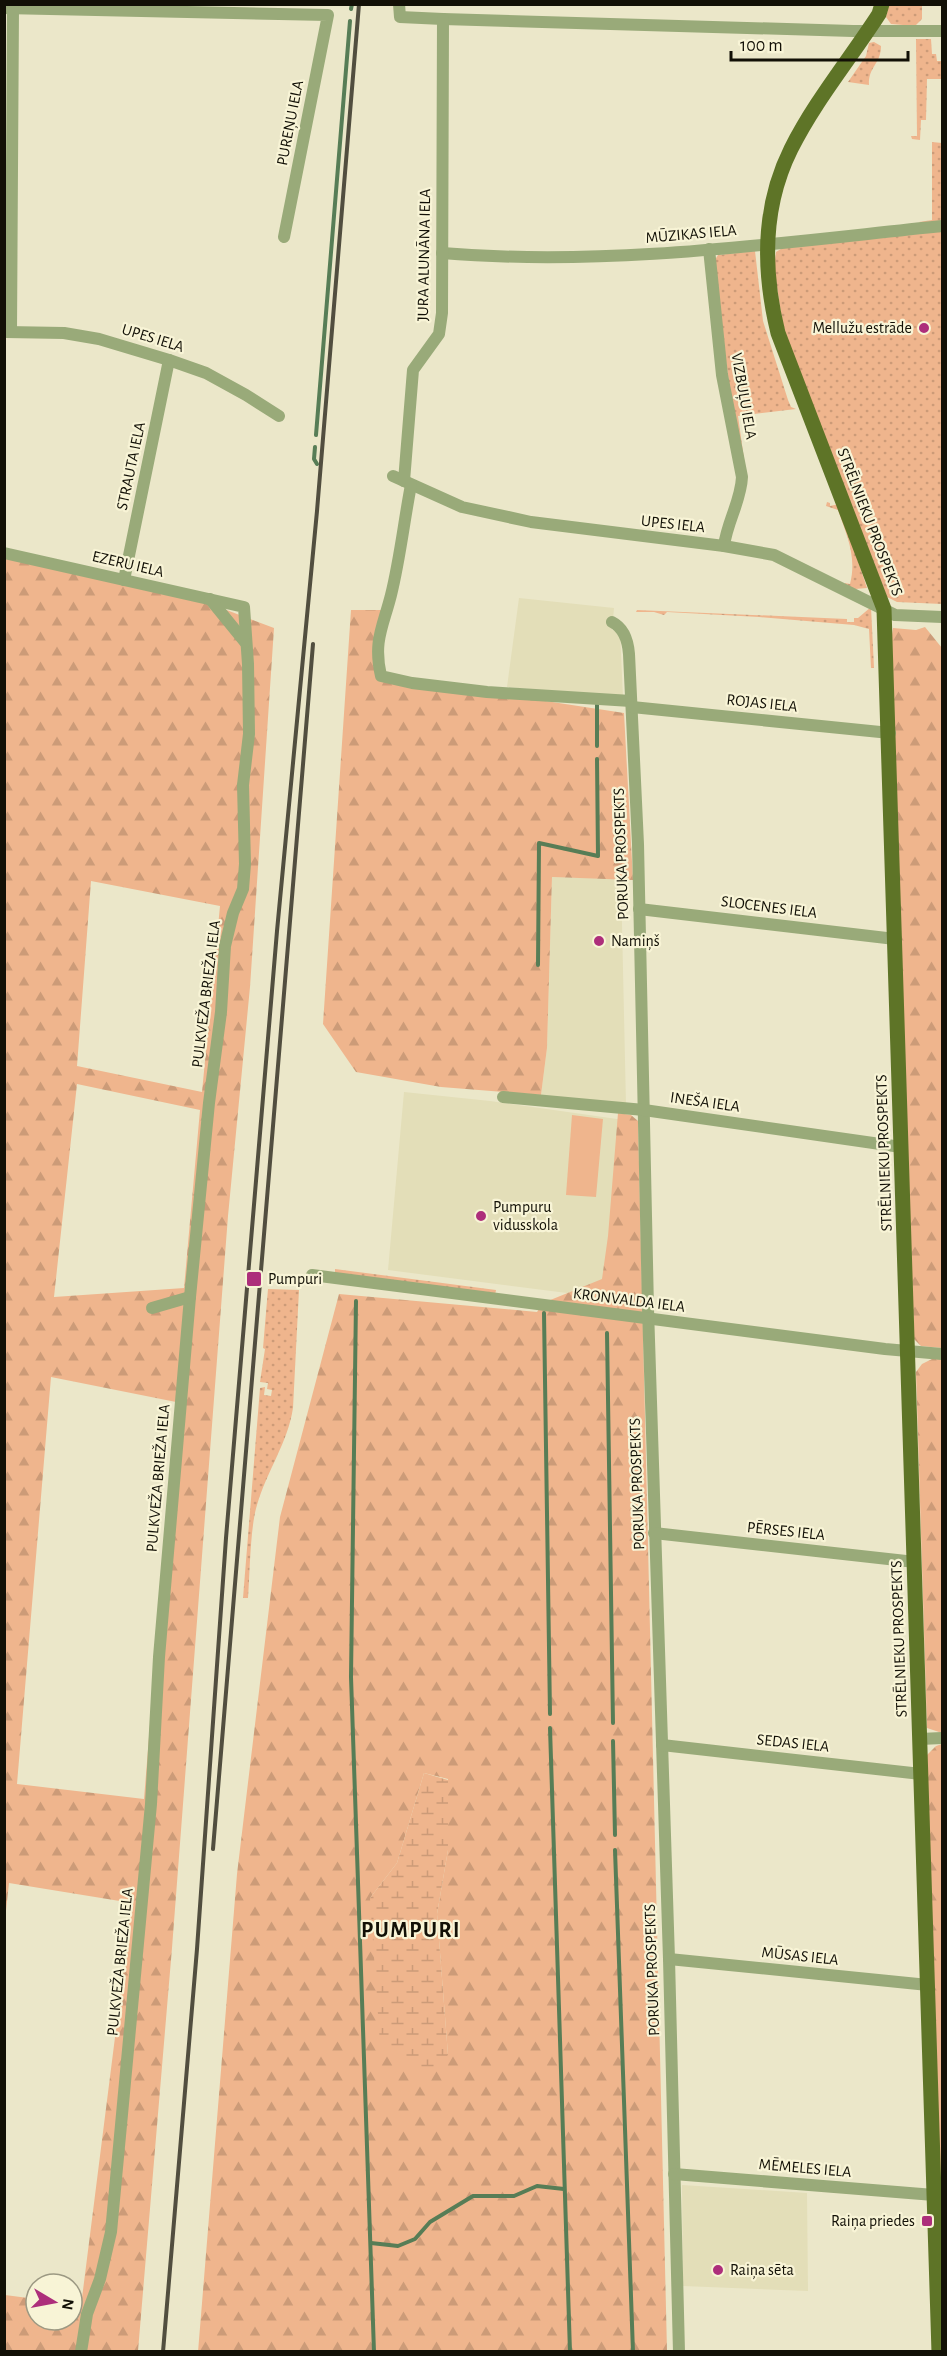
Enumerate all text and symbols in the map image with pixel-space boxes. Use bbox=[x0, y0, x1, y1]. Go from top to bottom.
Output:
scale bar bbox=[731, 24, 908, 62]
text: 100 m bbox=[740, 37, 783, 55]
street label: PUREŅU IELA bbox=[274, 79, 308, 167]
street label: JURA ALUNĀNA IELA bbox=[414, 189, 433, 321]
street label: MŪZIKAS IELA bbox=[645, 221, 737, 246]
place label: Mellužu estrāde bbox=[812, 320, 912, 336]
street label: UPES IELA bbox=[120, 321, 186, 355]
marker: Mellužu estrāde bbox=[917, 321, 931, 335]
street label: VIZBUĻU IELA bbox=[727, 351, 759, 441]
street label: STRAUTA IELA bbox=[114, 420, 148, 512]
street label: STRĒLNIEKU PROSPEKTS bbox=[834, 445, 907, 598]
street label: UPES IELA bbox=[640, 513, 706, 535]
street label: EZERU IELA bbox=[91, 548, 165, 580]
street label: ROJAS IELA bbox=[726, 691, 798, 715]
street label: PORUKA PROSPEKTS bbox=[611, 788, 631, 920]
street label: SLOCENES IELA bbox=[720, 893, 818, 921]
street label: PULKVEŽA BRIEŽA IELA bbox=[187, 919, 223, 1069]
place label: Namiņš bbox=[611, 933, 660, 951]
marker: Namiņš bbox=[592, 934, 606, 948]
street label: STRĒLNIEKU PROSPEKTS bbox=[872, 1074, 895, 1232]
street label: INEŠA IELA bbox=[669, 1087, 741, 1115]
place label: Pumpuru vidusskola bbox=[493, 1199, 558, 1233]
marker: Pumpuru vidusskola bbox=[474, 1209, 488, 1223]
marker: Pumpuri bbox=[245, 1270, 263, 1288]
place label: Pumpuri bbox=[268, 1271, 322, 1287]
street label: KRONVALDA IELA bbox=[572, 1285, 686, 1315]
street label: PULKVEŽA BRIEŽA IELA bbox=[142, 1403, 172, 1553]
street label: PORUKA PROSPEKTS bbox=[627, 1418, 647, 1550]
street label: PĒRSES IELA bbox=[746, 1518, 826, 1543]
street label: STRĒLNIEKU PROSPEKTS bbox=[887, 1560, 910, 1718]
street label: SEDAS IELA bbox=[756, 1731, 830, 1755]
street label: PULKVEŽA BRIEŽA IELA bbox=[102, 1887, 136, 2037]
street label: PORUKA PROSPEKTS bbox=[642, 1904, 662, 2036]
district label: PUMPURI bbox=[361, 1919, 461, 1941]
street label: MŪSAS IELA bbox=[761, 1943, 840, 1968]
street label: MĒMELES IELA bbox=[758, 2155, 852, 2180]
place label: Raiņa priedes bbox=[831, 2213, 915, 2231]
marker: Raiņa priedes bbox=[920, 2214, 934, 2228]
place label: Raiņa sēta bbox=[730, 2262, 794, 2280]
marker: Raiņa sēta bbox=[711, 2263, 725, 2277]
north arrow bbox=[24, 2272, 84, 2332]
text: N bbox=[59, 2298, 77, 2311]

